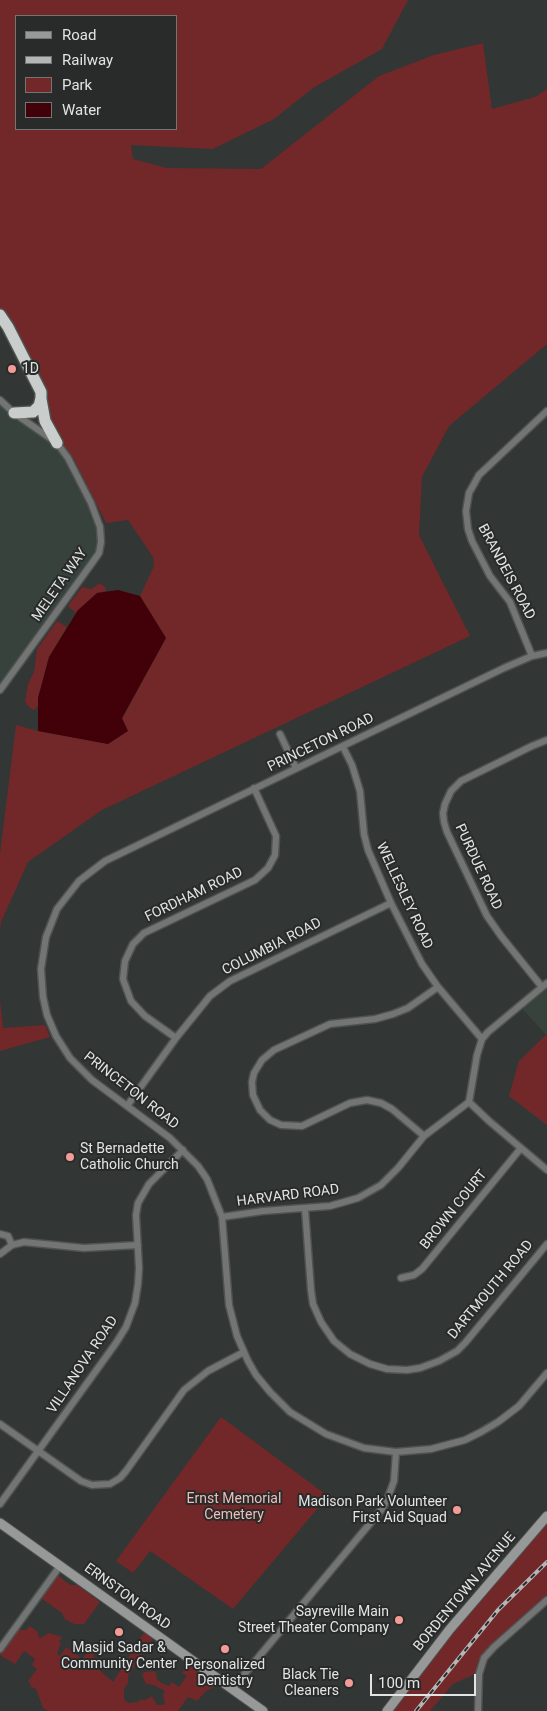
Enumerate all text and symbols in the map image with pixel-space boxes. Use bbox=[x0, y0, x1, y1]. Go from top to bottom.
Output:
legend bbox=[15, 15, 178, 130]
text: Road bbox=[62, 26, 96, 44]
text: Railway bbox=[62, 51, 113, 69]
text: Park bbox=[62, 76, 92, 94]
text: Water bbox=[62, 101, 101, 119]
place label: 1D bbox=[22, 361, 39, 377]
marker: 1D bbox=[6, 363, 18, 375]
street label: BRANDEIS ROAD bbox=[474, 521, 538, 623]
street label: MELETA WAY bbox=[29, 545, 91, 625]
street label: PRINCETON ROAD bbox=[265, 710, 377, 776]
street label: PURDUE ROAD bbox=[451, 821, 505, 913]
street label: WELLESLEY ROAD bbox=[372, 840, 436, 952]
street label: FORDHAM ROAD bbox=[142, 864, 246, 926]
street label: COLUMBIA ROAD bbox=[220, 915, 324, 979]
street label: PRINCETON ROAD bbox=[80, 1049, 182, 1133]
place label: St Bernadette Catholic Church bbox=[80, 1141, 179, 1174]
marker: St Bernadette Catholic Church bbox=[64, 1151, 76, 1163]
street label: BROWN COURT bbox=[417, 1167, 491, 1253]
street label: HARVARD ROAD bbox=[236, 1181, 340, 1211]
street label: DARTMOUTH ROAD bbox=[445, 1237, 537, 1343]
street label: VILLANOVA ROAD bbox=[44, 1313, 122, 1417]
park label: Ernst Memorial Cemetery bbox=[187, 1491, 281, 1524]
place label: Madison Park Volunteer First Aid Squad bbox=[298, 1494, 447, 1526]
marker: Madison Park Volunteer First Aid Squad bbox=[451, 1504, 463, 1516]
street label: BORDENTOWN AVENUE bbox=[410, 1529, 520, 1655]
street label: ERNSTON ROAD bbox=[81, 1560, 173, 1634]
place label: Sayreville Main Street Theater Company bbox=[238, 1604, 389, 1636]
marker: Sayreville Main Street Theater Company bbox=[393, 1614, 405, 1626]
marker: Masjid Sadar & Community Center bbox=[113, 1626, 125, 1638]
place label: Masjid Sadar & Community Center bbox=[61, 1640, 177, 1672]
marker: Personalized Dentistry bbox=[219, 1643, 231, 1655]
place label: Personalized Dentistry bbox=[185, 1657, 265, 1690]
scale bar bbox=[372, 1664, 478, 1696]
place label: Black Tie Cleaners bbox=[282, 1667, 339, 1700]
text: 100 m bbox=[378, 1674, 420, 1692]
marker: Black Tie Cleaners bbox=[343, 1677, 355, 1689]

